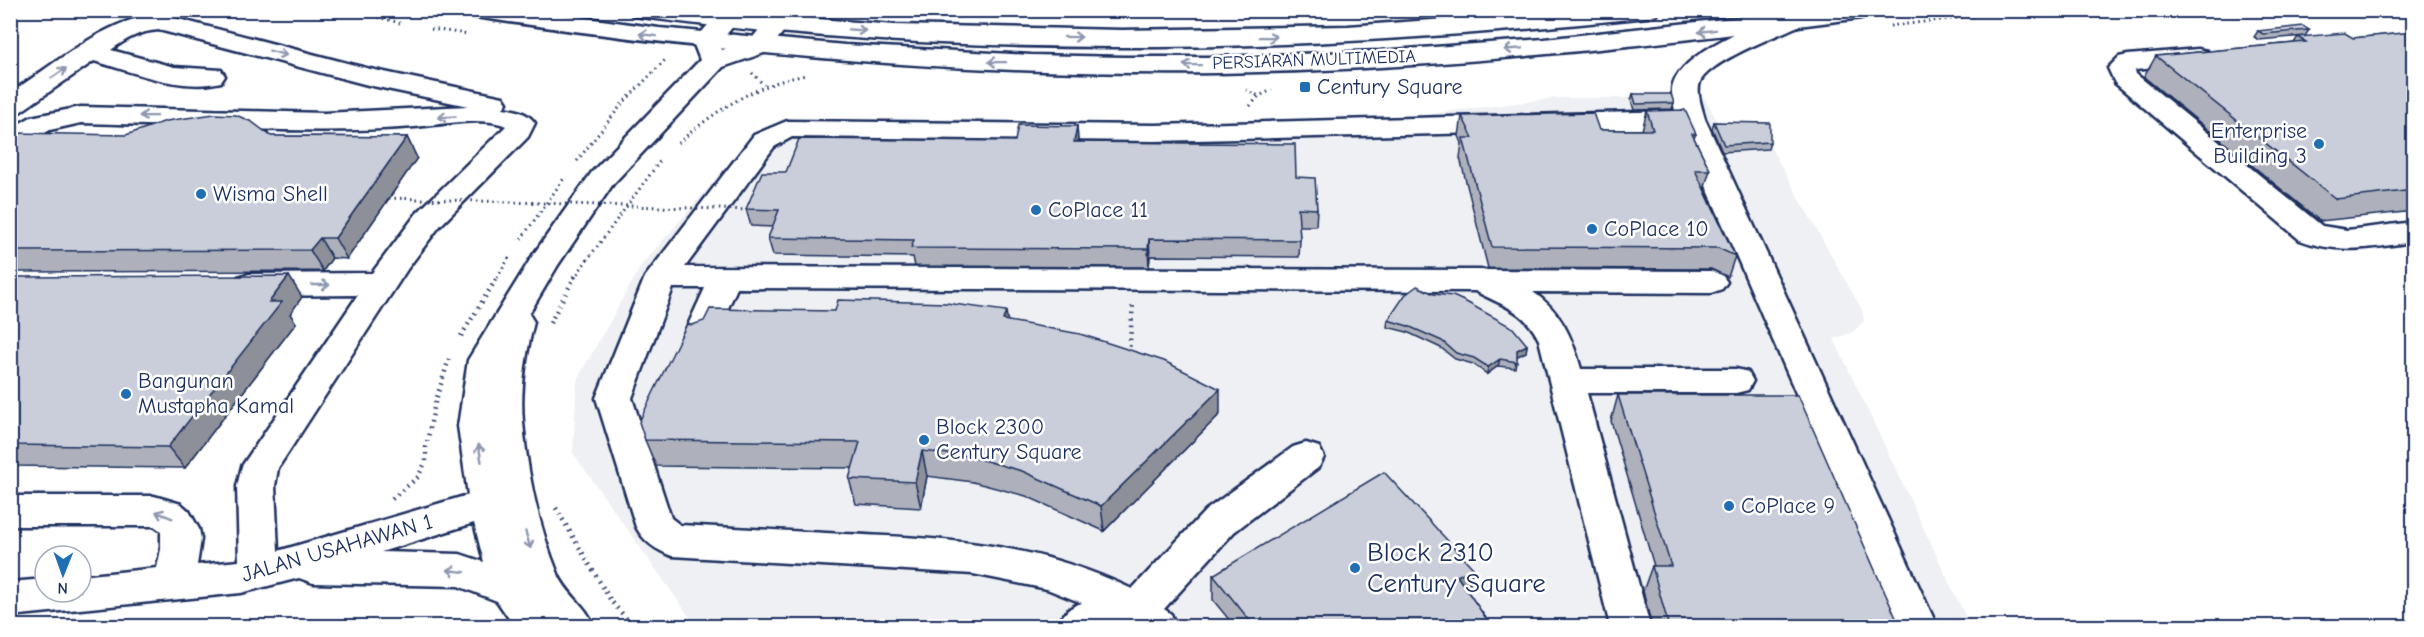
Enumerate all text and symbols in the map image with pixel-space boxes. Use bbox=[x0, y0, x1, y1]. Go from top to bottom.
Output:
one-way arrow bbox=[846, 25, 866, 36]
one-way arrow bbox=[1697, 25, 1717, 36]
one-way arrow bbox=[639, 30, 659, 41]
one-way arrow bbox=[1062, 31, 1082, 43]
one-way arrow bbox=[1257, 31, 1277, 43]
one-way arrow bbox=[1503, 44, 1523, 55]
street label: PERSIARAN MULTIMEDIA bbox=[1212, 46, 1416, 74]
one-way arrow bbox=[268, 48, 287, 59]
one-way arrow bbox=[988, 56, 1008, 67]
one-way arrow bbox=[1182, 59, 1202, 70]
one-way arrow bbox=[50, 67, 67, 79]
place label: Century Square bbox=[1317, 74, 1463, 100]
marker: Century Square bbox=[1298, 80, 1312, 94]
one-way arrow bbox=[138, 110, 158, 121]
one-way arrow bbox=[438, 111, 458, 122]
place label: Enterprise Building 3 bbox=[2211, 118, 2307, 169]
marker: Enterprise Building 3 bbox=[2312, 137, 2326, 151]
place label: Wisma Shell bbox=[213, 181, 328, 207]
marker: Wisma Shell bbox=[194, 187, 208, 201]
place label: CoPlace 11 bbox=[1048, 197, 1148, 223]
marker: CoPlace 11 bbox=[1029, 203, 1043, 217]
place label: CoPlace 10 bbox=[1604, 216, 1709, 242]
marker: CoPlace 10 bbox=[1585, 222, 1599, 236]
one-way arrow bbox=[310, 279, 330, 291]
place label: Bangunan Mustapha Kamal bbox=[138, 368, 294, 419]
marker: Bangunan Mustapha Kamal bbox=[119, 387, 133, 401]
place label: Block 2300 Century Square bbox=[936, 414, 1082, 465]
marker: Block 2300 Century Square bbox=[917, 433, 931, 447]
one-way arrow bbox=[475, 444, 486, 464]
place label: CoPlace 9 bbox=[1741, 493, 1835, 519]
marker: CoPlace 9 bbox=[1722, 499, 1736, 513]
street label: JALAN USAHAWAN 1 bbox=[238, 508, 436, 588]
one-way arrow bbox=[156, 509, 174, 520]
one-way arrow bbox=[523, 530, 534, 549]
place label: Block 2310 Century Square bbox=[1367, 537, 1546, 599]
north arrow bbox=[33, 544, 93, 604]
marker: Block 2310 Century Square bbox=[1348, 561, 1362, 575]
one-way arrow bbox=[446, 565, 466, 576]
text: N bbox=[57, 579, 68, 597]

